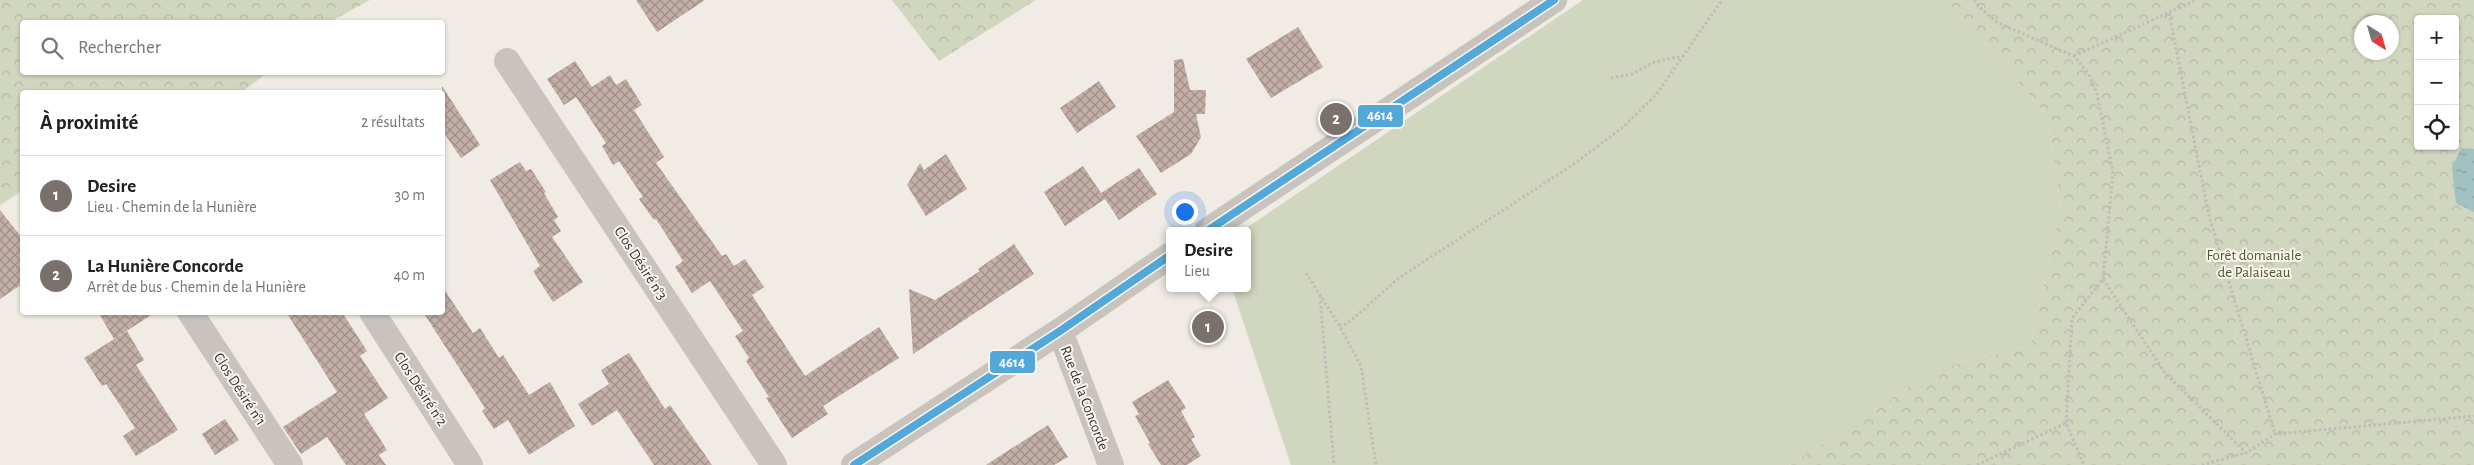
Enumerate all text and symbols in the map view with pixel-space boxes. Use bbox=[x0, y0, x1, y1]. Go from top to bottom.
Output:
north arrow bbox=[2354, 15, 2399, 60]
map controls bbox=[2414, 15, 2459, 150]
button: + bbox=[2414, 15, 2459, 60]
search box bbox=[20, 20, 445, 75]
icon: search bbox=[38, 34, 66, 62]
text: Rechercher bbox=[78, 38, 161, 57]
button: − bbox=[2414, 60, 2459, 105]
pin: 2 bbox=[1320, 100, 1352, 138]
line badge: 4614 bbox=[1357, 104, 1404, 128]
button: locate bbox=[2414, 105, 2459, 150]
text: 4614 bbox=[1367, 109, 1393, 123]
text: À proximité bbox=[40, 112, 138, 133]
text: 2 résultats bbox=[361, 114, 425, 130]
text: Desire bbox=[87, 177, 136, 196]
text: 1 bbox=[53, 187, 59, 203]
text: 30 m bbox=[395, 187, 425, 203]
text: Lieu · Chemin de la Hunière bbox=[87, 199, 257, 215]
your location bbox=[1172, 199, 1198, 225]
street label: Clos Désiré n°3 bbox=[611, 224, 670, 303]
popup bbox=[1166, 227, 1251, 292]
text: Desire bbox=[1184, 241, 1233, 260]
park label: Forêt domaniale de Palaiseau bbox=[2207, 248, 2302, 280]
text: La Hunière Concorde bbox=[87, 257, 244, 276]
text: Lieu bbox=[1184, 263, 1210, 279]
text: 2 bbox=[52, 267, 60, 283]
text: 40 m bbox=[393, 267, 425, 283]
text: Arrêt de bus · Chemin de la Hunière bbox=[87, 279, 306, 295]
pin: 1 bbox=[1192, 308, 1224, 346]
street label: Rue de la Concorde bbox=[1058, 344, 1111, 452]
street label: Clos Désiré n°1 bbox=[211, 350, 269, 428]
street label: Clos Désiré n°2 bbox=[391, 350, 450, 429]
line badge: 4614 bbox=[989, 350, 1036, 374]
text: 4614 bbox=[999, 356, 1025, 370]

